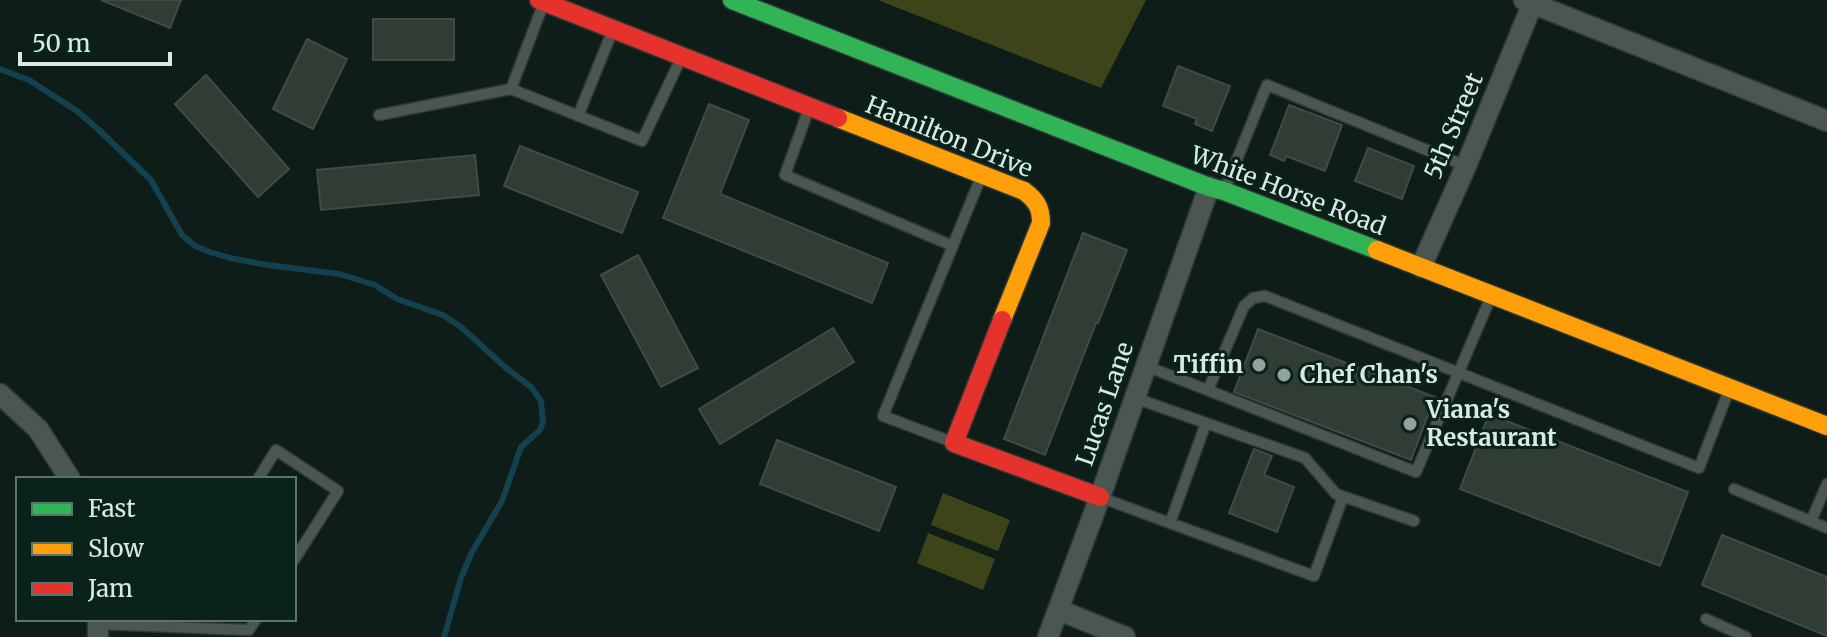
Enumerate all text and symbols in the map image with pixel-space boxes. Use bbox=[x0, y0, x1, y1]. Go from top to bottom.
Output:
scale bar bbox=[20, 16, 170, 66]
text: 50 m bbox=[32, 28, 91, 59]
street label: 5th Street bbox=[1417, 67, 1490, 184]
street label: Hamilton Drive bbox=[861, 89, 1037, 184]
street label: White Horse Road bbox=[1185, 139, 1390, 242]
street label: Lucas Lane bbox=[1069, 338, 1140, 470]
place label: Tiffin bbox=[1174, 349, 1243, 380]
marker: Tiffin bbox=[1250, 356, 1268, 374]
place label: Chef Chan's bbox=[1300, 359, 1438, 390]
marker: Chef Chan's bbox=[1275, 366, 1293, 384]
place label: Viana's Restaurant bbox=[1425, 394, 1557, 453]
marker: Viana's Restaurant bbox=[1401, 415, 1419, 433]
legend bbox=[16, 477, 296, 621]
text: Fast bbox=[88, 493, 136, 524]
text: Slow bbox=[88, 533, 144, 564]
text: Jam bbox=[87, 573, 133, 604]

